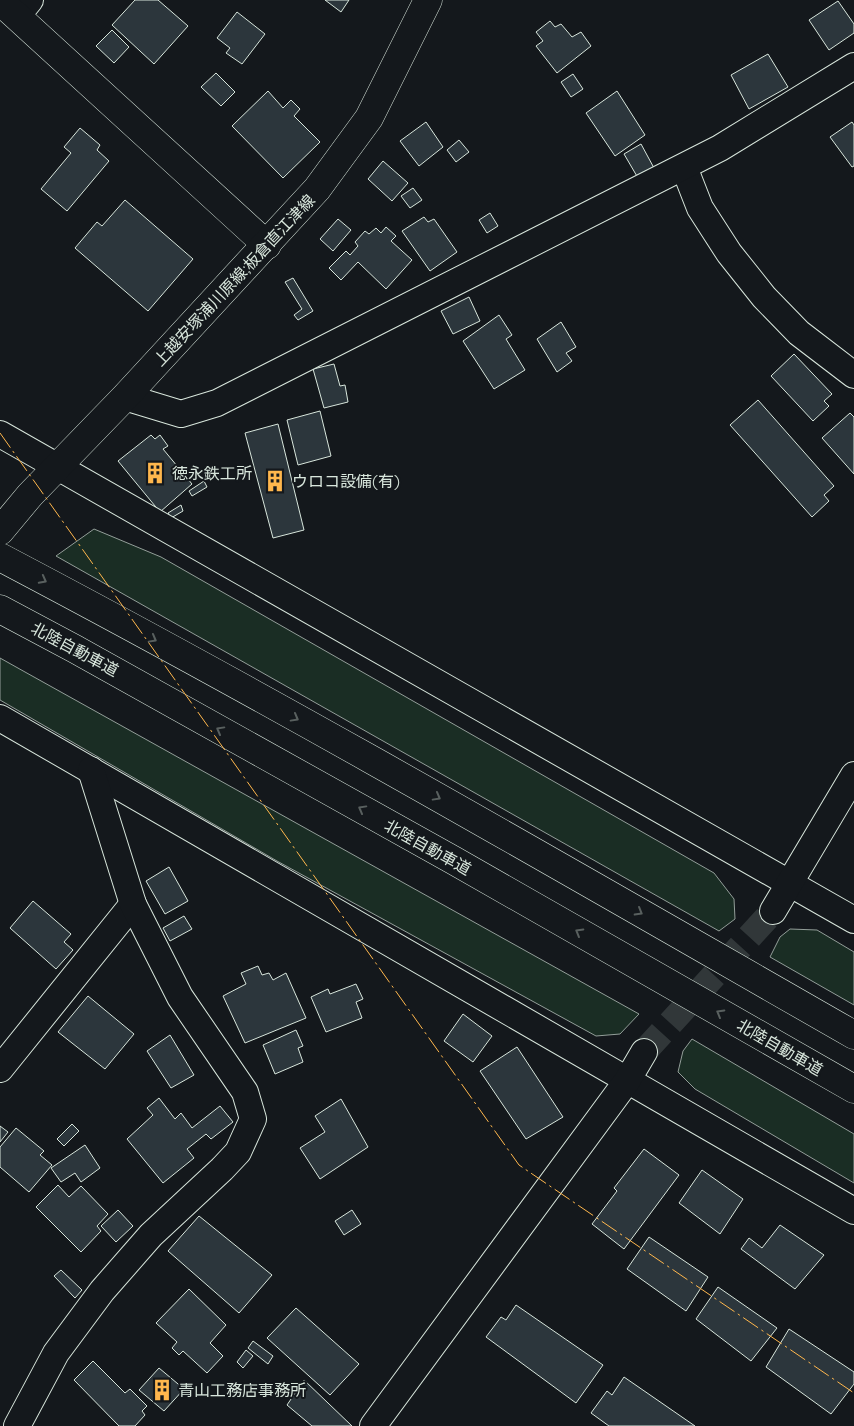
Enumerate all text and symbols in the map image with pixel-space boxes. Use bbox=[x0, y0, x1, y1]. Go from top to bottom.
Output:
street label: 上越安塚浦川原線;板倉直江津線 bbox=[149, 190, 319, 370]
building icon: 徳永鉄工所 bbox=[142, 460, 168, 486]
place label: 徳永鉄工所 bbox=[172, 463, 252, 483]
building icon: ウロコ設備(有) bbox=[262, 468, 288, 494]
place label: ウロコ設備(有) bbox=[292, 471, 400, 491]
one-way arrow bbox=[38, 574, 47, 584]
street label: 北陸自動車道 bbox=[28, 618, 122, 680]
one-way arrow bbox=[148, 633, 157, 643]
one-way arrow bbox=[290, 712, 299, 722]
one-way arrow bbox=[216, 726, 225, 736]
one-way arrow bbox=[432, 790, 441, 800]
one-way arrow bbox=[358, 805, 367, 815]
street label: 北陸自動車道 bbox=[381, 815, 475, 879]
one-way arrow bbox=[634, 905, 643, 915]
one-way arrow bbox=[576, 929, 585, 939]
one-way arrow bbox=[717, 1009, 726, 1019]
street label: 北陸自動車道 bbox=[733, 1014, 827, 1080]
building icon: 青山工務店事務所 bbox=[149, 1377, 175, 1403]
place label: 青山工務店事務所 bbox=[178, 1380, 306, 1400]

